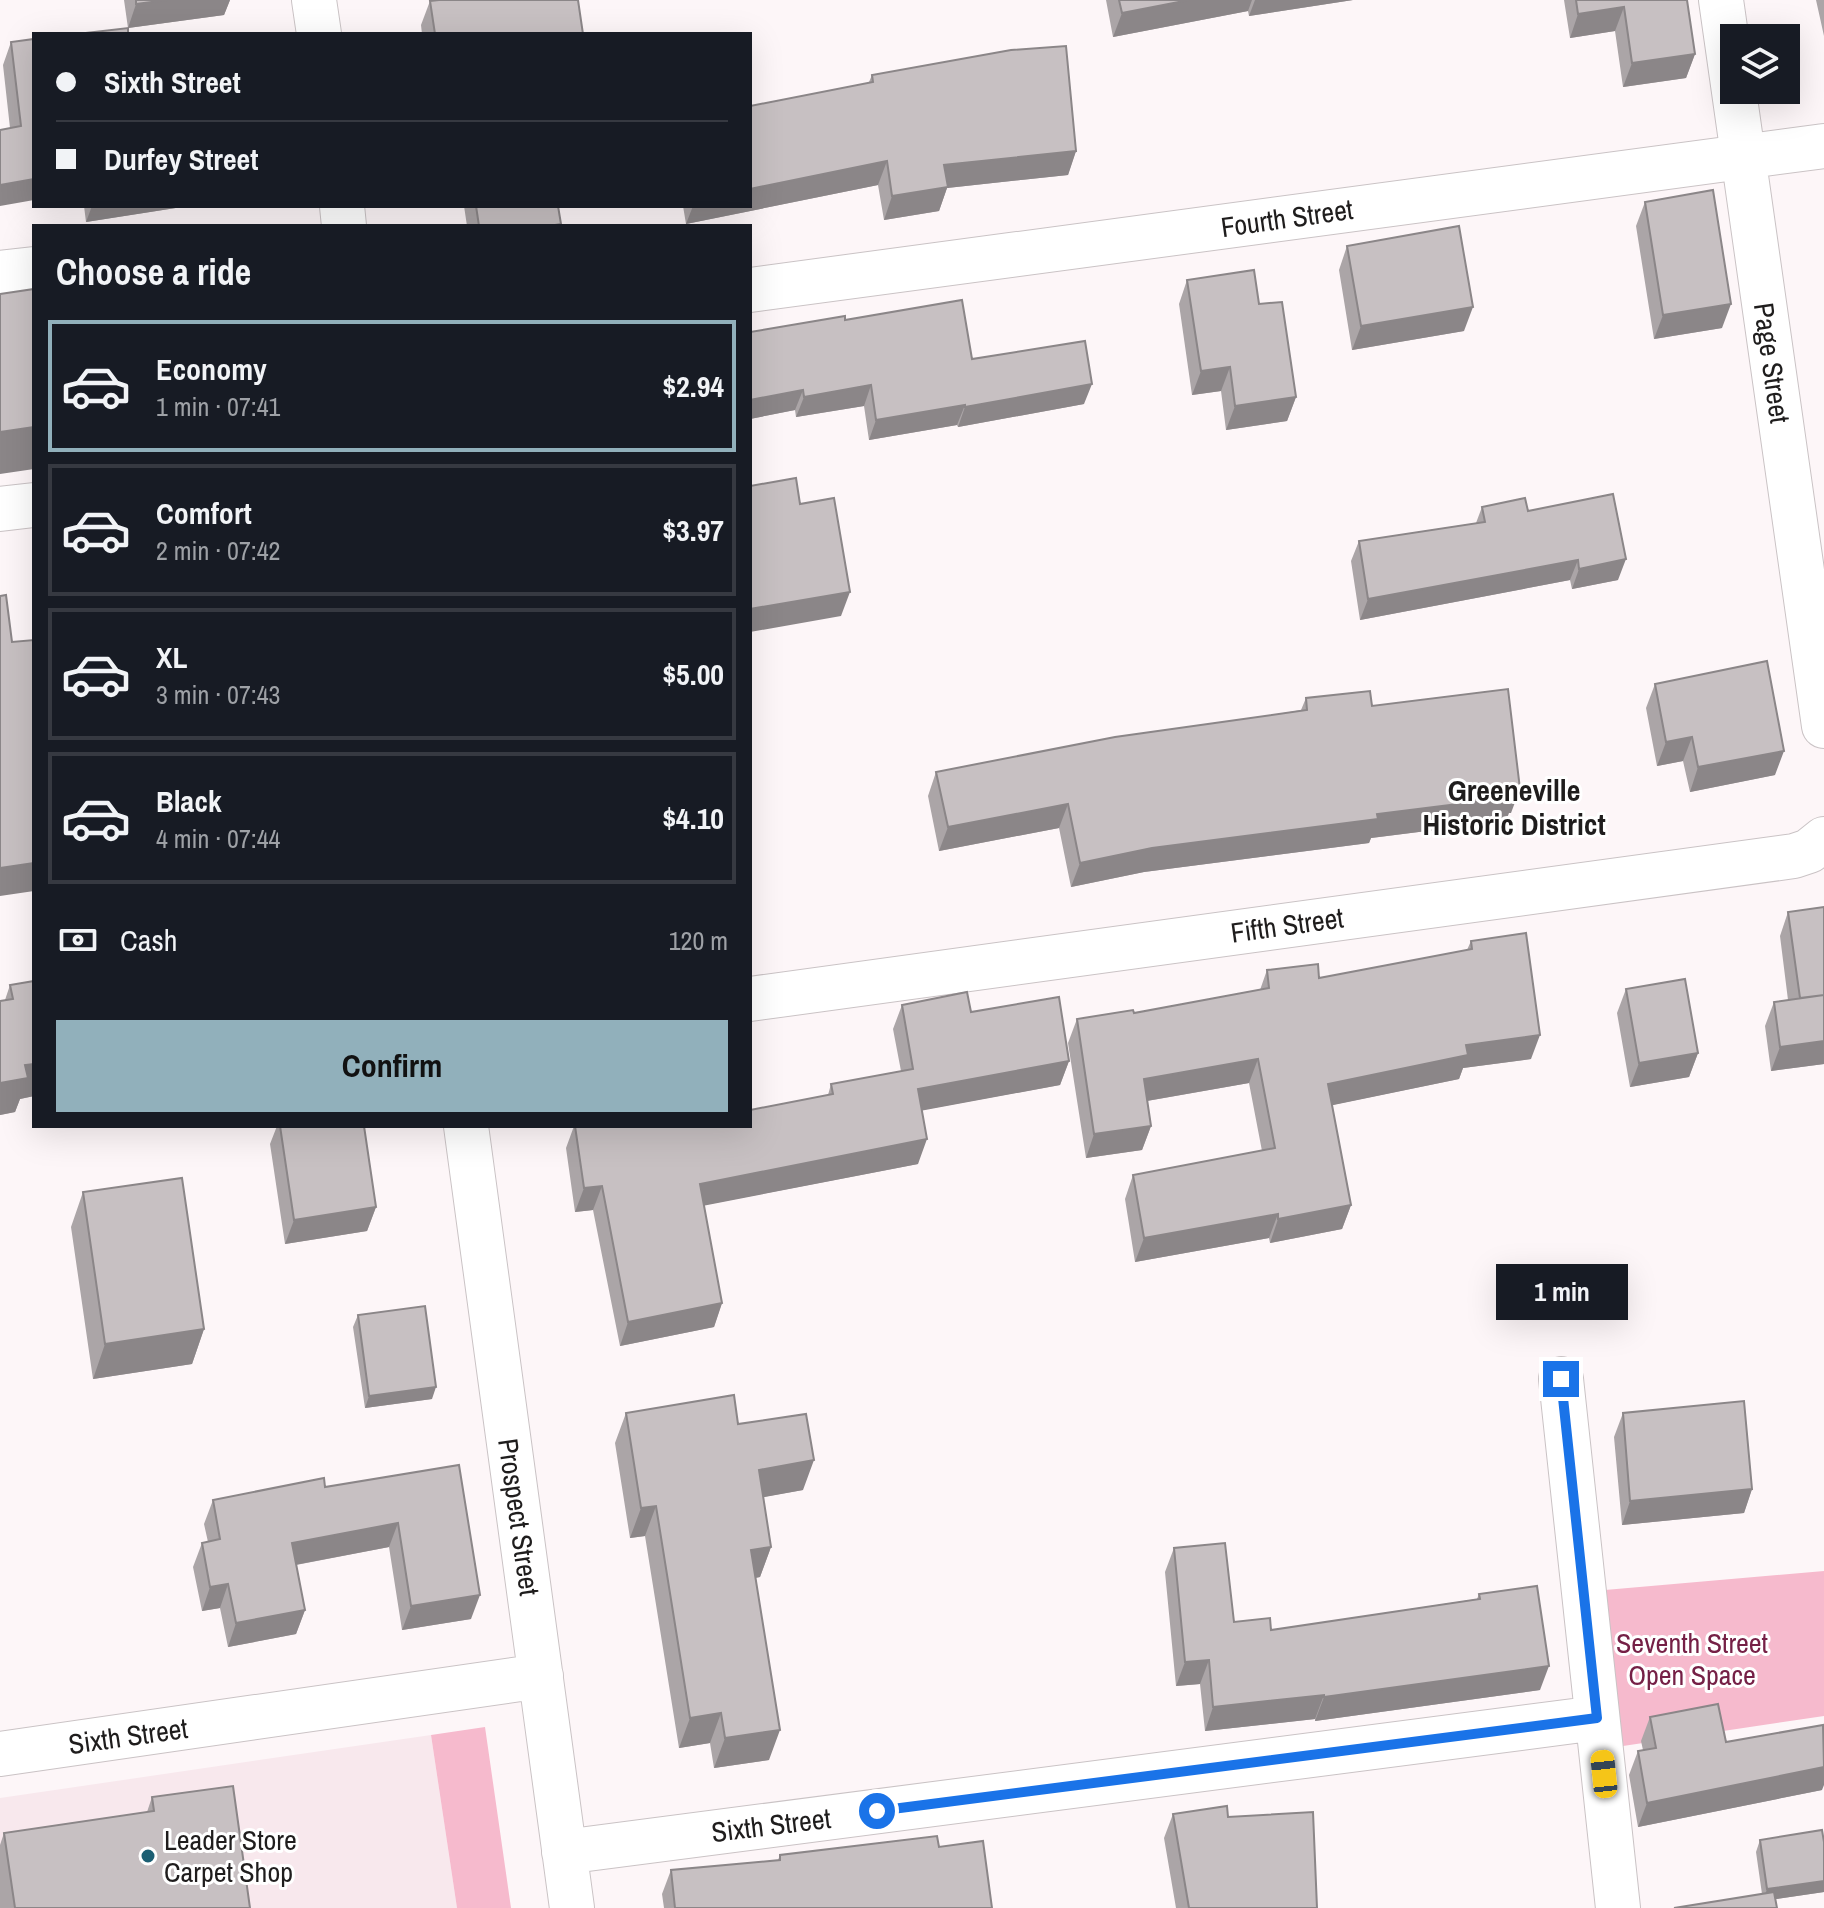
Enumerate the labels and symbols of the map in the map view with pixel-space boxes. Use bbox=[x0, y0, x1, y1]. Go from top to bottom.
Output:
street label: Fourth Street bbox=[1219, 190, 1355, 246]
street label: Page Street bbox=[1745, 300, 1799, 426]
district label: Greeneville Historic District bbox=[1422, 770, 1606, 844]
street label: Fifth Street bbox=[1228, 898, 1346, 952]
callout: 1 min bbox=[1495, 1263, 1627, 1319]
route end bbox=[1543, 1361, 1579, 1397]
street label: Prospect Street bbox=[489, 1436, 549, 1598]
park label: Seventh Street Open Space bbox=[1616, 1624, 1768, 1694]
street label: Sixth Street bbox=[66, 1709, 190, 1763]
car bbox=[1590, 1749, 1618, 1799]
route start bbox=[859, 1793, 895, 1829]
street label: Sixth Street bbox=[709, 1799, 833, 1851]
place label: Leader Store Carpet Shop bbox=[164, 1821, 297, 1891]
marker: Leader Store Carpet Shop bbox=[139, 1847, 157, 1865]

